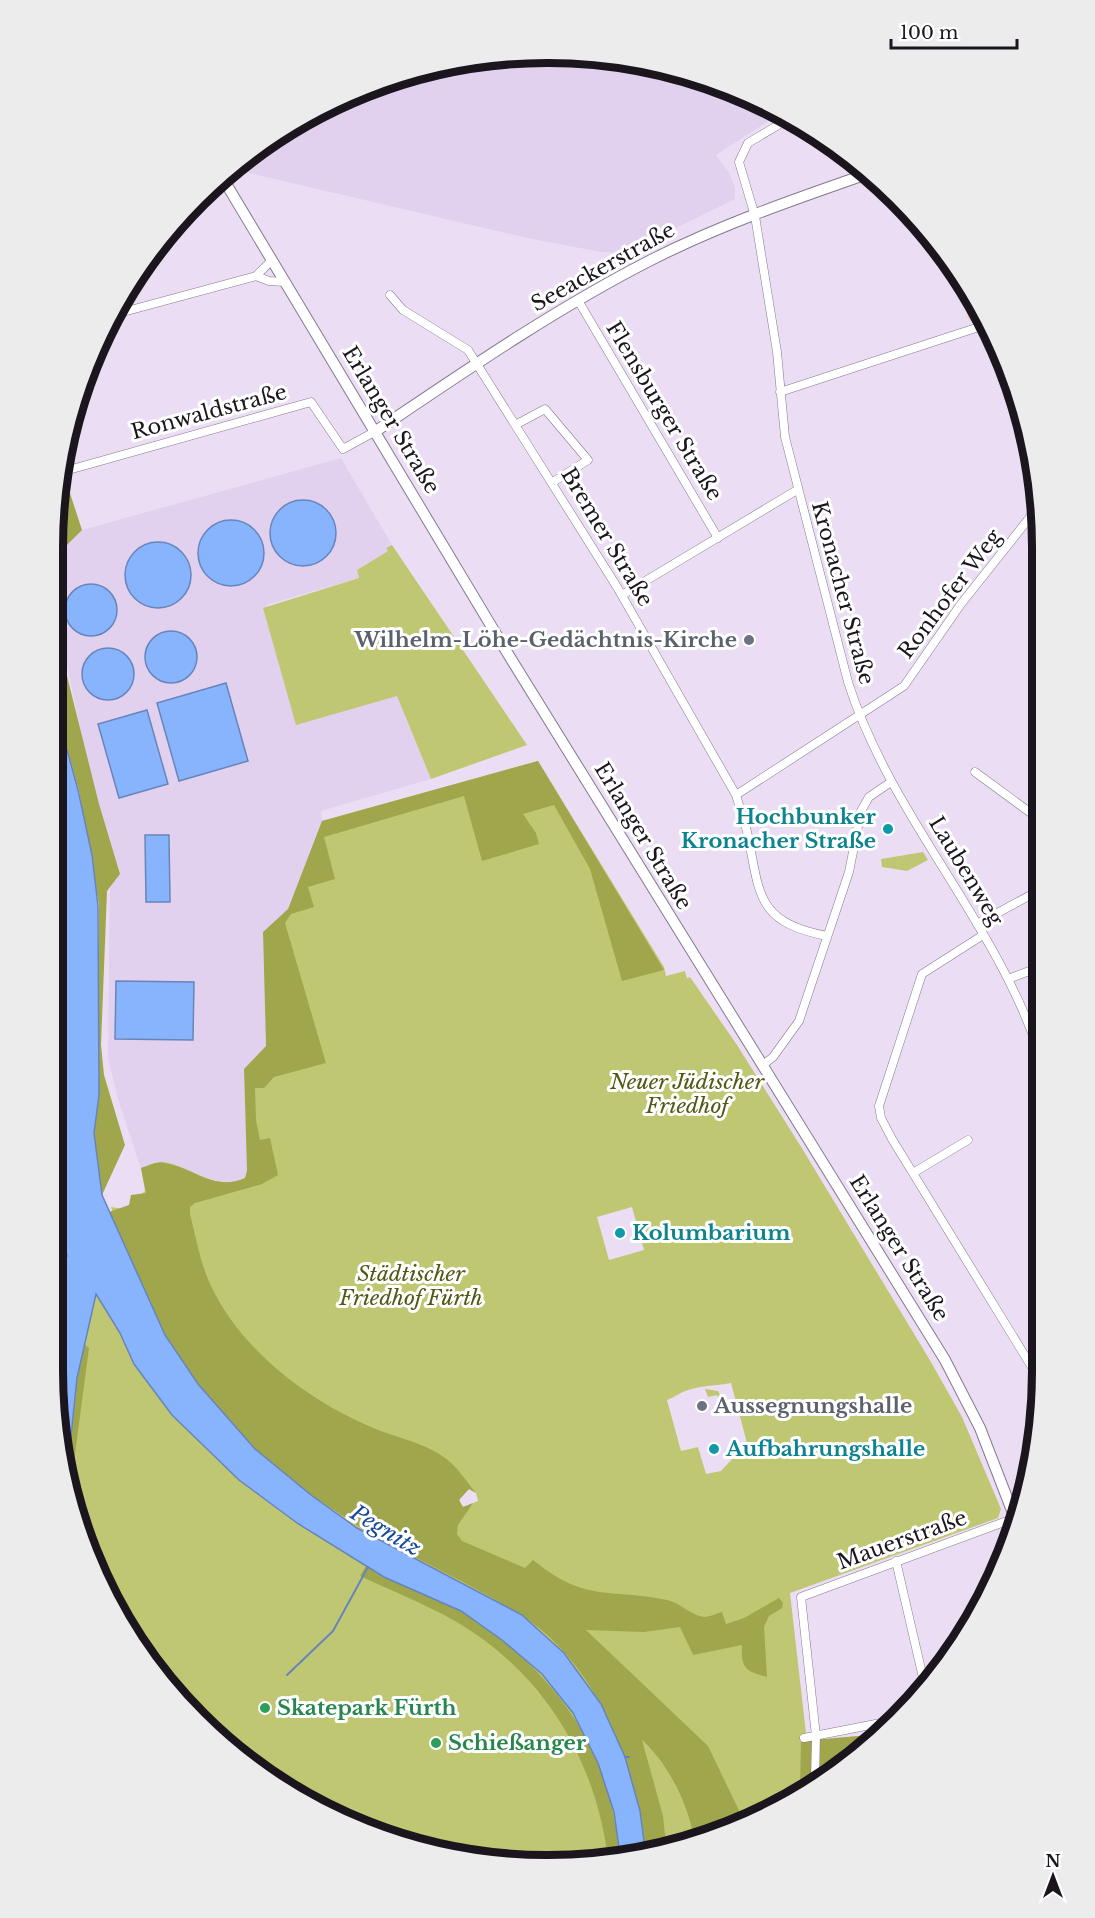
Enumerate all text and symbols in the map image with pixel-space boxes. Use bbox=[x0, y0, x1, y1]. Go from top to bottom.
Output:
scale bar bbox=[891, 12, 1017, 50]
text: 100 m bbox=[900, 22, 958, 44]
street label: Seeackerstraße bbox=[527, 217, 679, 317]
street label: Flensburger Straße bbox=[600, 317, 728, 505]
street label: Erlanger Straße bbox=[337, 341, 445, 499]
street label: Ronwaldstraße bbox=[128, 379, 290, 445]
street label: Bremer Straße bbox=[555, 463, 659, 611]
street label: Kronacher Straße bbox=[806, 499, 880, 687]
street label: Ronhofer Weg bbox=[893, 524, 1007, 664]
place label: Wilhelm-Löhe-Gedächtnis-Kirche bbox=[353, 627, 737, 653]
marker: Wilhelm-Löhe-Gedächtnis-Kirche bbox=[742, 633, 756, 647]
street label: Erlanger Straße bbox=[589, 757, 697, 915]
place label: Hochbunker Kronacher Straße bbox=[681, 804, 877, 854]
street label: Laubenweg bbox=[923, 812, 1009, 931]
marker: Hochbunker Kronacher Straße bbox=[881, 822, 895, 836]
park label: Neuer Jüdischer Friedhof bbox=[609, 1069, 765, 1119]
street label: Erlanger Straße bbox=[844, 1170, 954, 1326]
place label: Kolumbarium bbox=[632, 1220, 790, 1246]
marker: Kolumbarium bbox=[613, 1226, 627, 1240]
park label: Städtischer Friedhof Fürth bbox=[338, 1261, 483, 1311]
place label: Aussegnungshalle bbox=[713, 1393, 912, 1419]
marker: Aussegnungshalle bbox=[695, 1399, 709, 1413]
place label: Aufbahrungshalle bbox=[725, 1436, 925, 1462]
marker: Aufbahrungshalle bbox=[707, 1442, 721, 1456]
water label: Pegnitz bbox=[345, 1498, 426, 1562]
street label: Mauerstraße bbox=[834, 1504, 970, 1576]
place label: Skatepark Fürth bbox=[277, 1695, 456, 1721]
marker: Skatepark Fürth bbox=[258, 1701, 272, 1715]
place label: Schießanger bbox=[448, 1730, 587, 1756]
marker: Schießanger bbox=[429, 1736, 443, 1750]
north arrow bbox=[1023, 1846, 1083, 1906]
text: N bbox=[1045, 1851, 1061, 1871]

